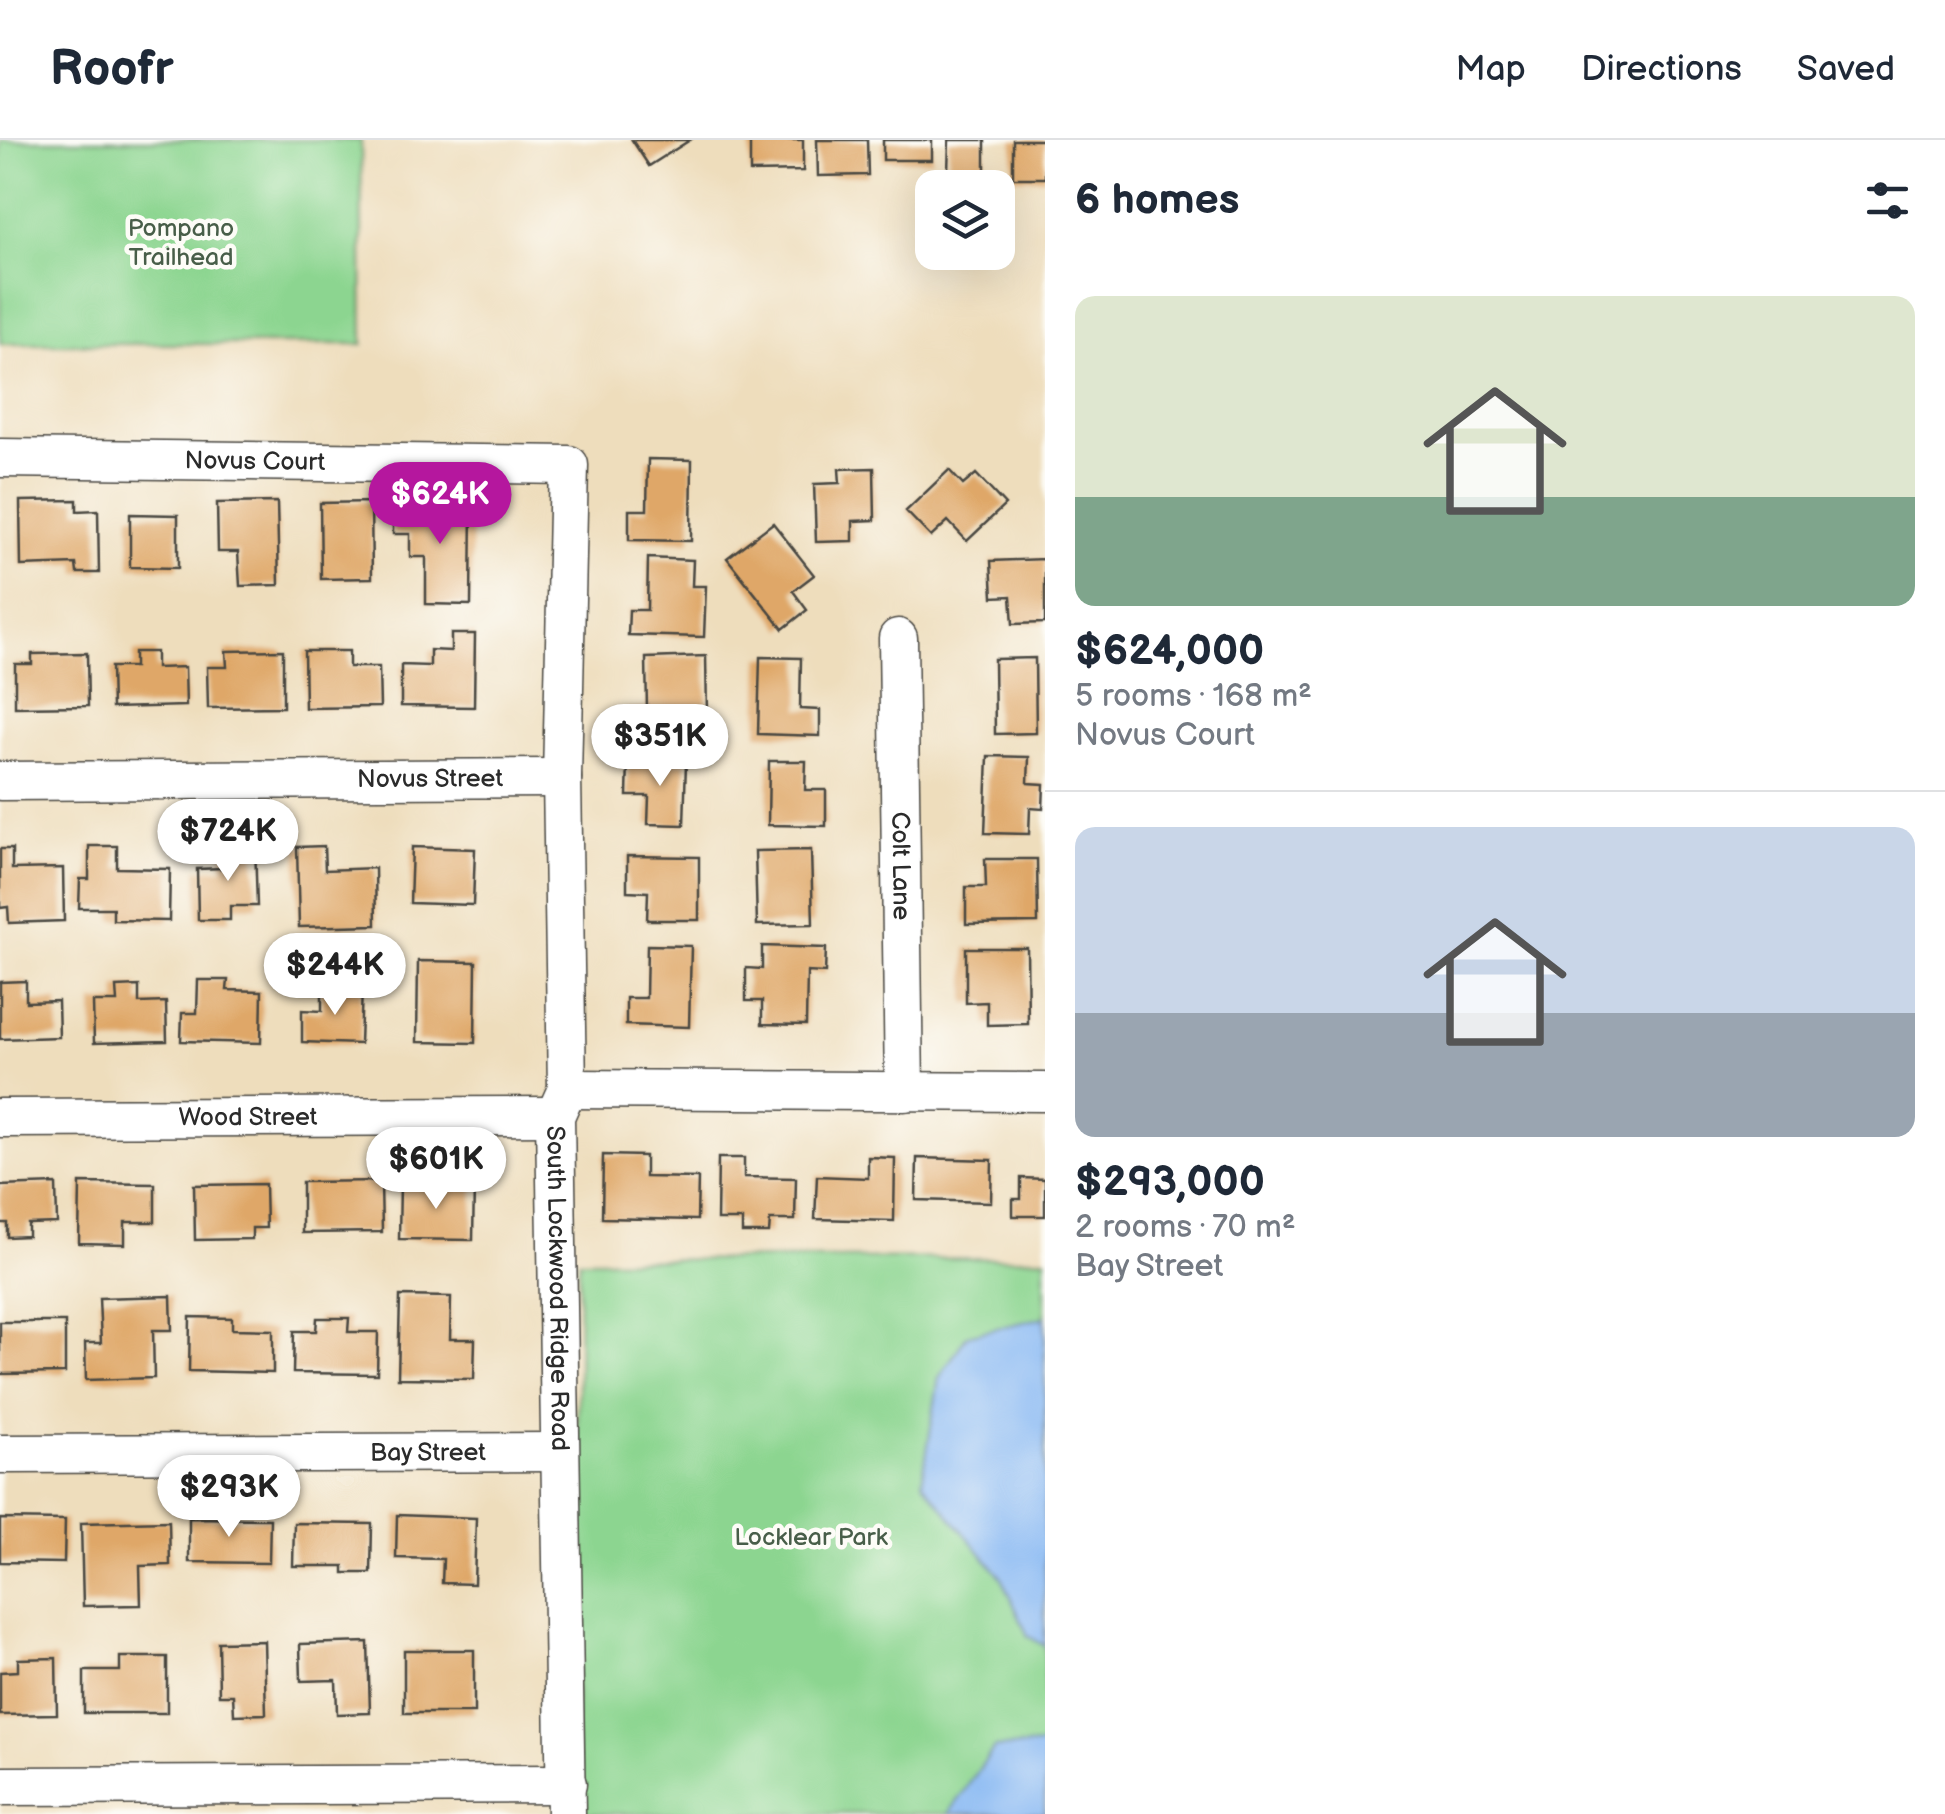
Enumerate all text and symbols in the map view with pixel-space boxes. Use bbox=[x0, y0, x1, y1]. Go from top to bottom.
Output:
text: Roofr bbox=[50, 41, 174, 98]
text: Map bbox=[1456, 48, 1526, 91]
text: Directions bbox=[1581, 48, 1742, 91]
text: Saved bbox=[1797, 48, 1895, 91]
map controls bbox=[915, 170, 1015, 270]
button: layers bbox=[915, 170, 1015, 270]
icon: filters bbox=[1860, 173, 1915, 228]
text: 6 homes bbox=[1075, 175, 1239, 226]
park label: Pompano Trailhead bbox=[128, 213, 234, 273]
icon: home bbox=[1405, 361, 1585, 541]
street label: Novus Court bbox=[184, 445, 326, 478]
pin: $624K bbox=[370, 462, 510, 547]
text: $624K bbox=[390, 475, 490, 514]
text: $624,000 bbox=[1075, 626, 1264, 677]
text: 5 rooms · 168 m² bbox=[1075, 677, 1312, 716]
pin: $351K bbox=[590, 704, 730, 789]
text: Novus Court bbox=[1075, 716, 1255, 755]
text: $351K bbox=[613, 717, 707, 756]
street label: Novus Street bbox=[357, 763, 503, 795]
pin: $724K bbox=[158, 799, 298, 884]
street label: Colt Lane bbox=[885, 811, 917, 921]
text: $724K bbox=[179, 812, 277, 851]
icon: home bbox=[1405, 892, 1585, 1072]
pin: $244K bbox=[265, 933, 405, 1018]
text: $244K bbox=[286, 946, 384, 985]
street label: Wood Street bbox=[178, 1101, 318, 1133]
street label: South Lockwood Ridge Road bbox=[540, 1125, 576, 1451]
pin: $601K bbox=[366, 1127, 506, 1212]
text: $601K bbox=[388, 1140, 484, 1179]
text: $293,000 bbox=[1075, 1157, 1265, 1208]
text: 2 rooms · 70 m² bbox=[1075, 1208, 1296, 1247]
text: Bay Street bbox=[1075, 1247, 1223, 1286]
street label: Bay Street bbox=[370, 1437, 486, 1468]
pin: $293K bbox=[159, 1455, 299, 1540]
text: $293K bbox=[179, 1468, 279, 1507]
park label: Locklear Park bbox=[734, 1522, 889, 1553]

